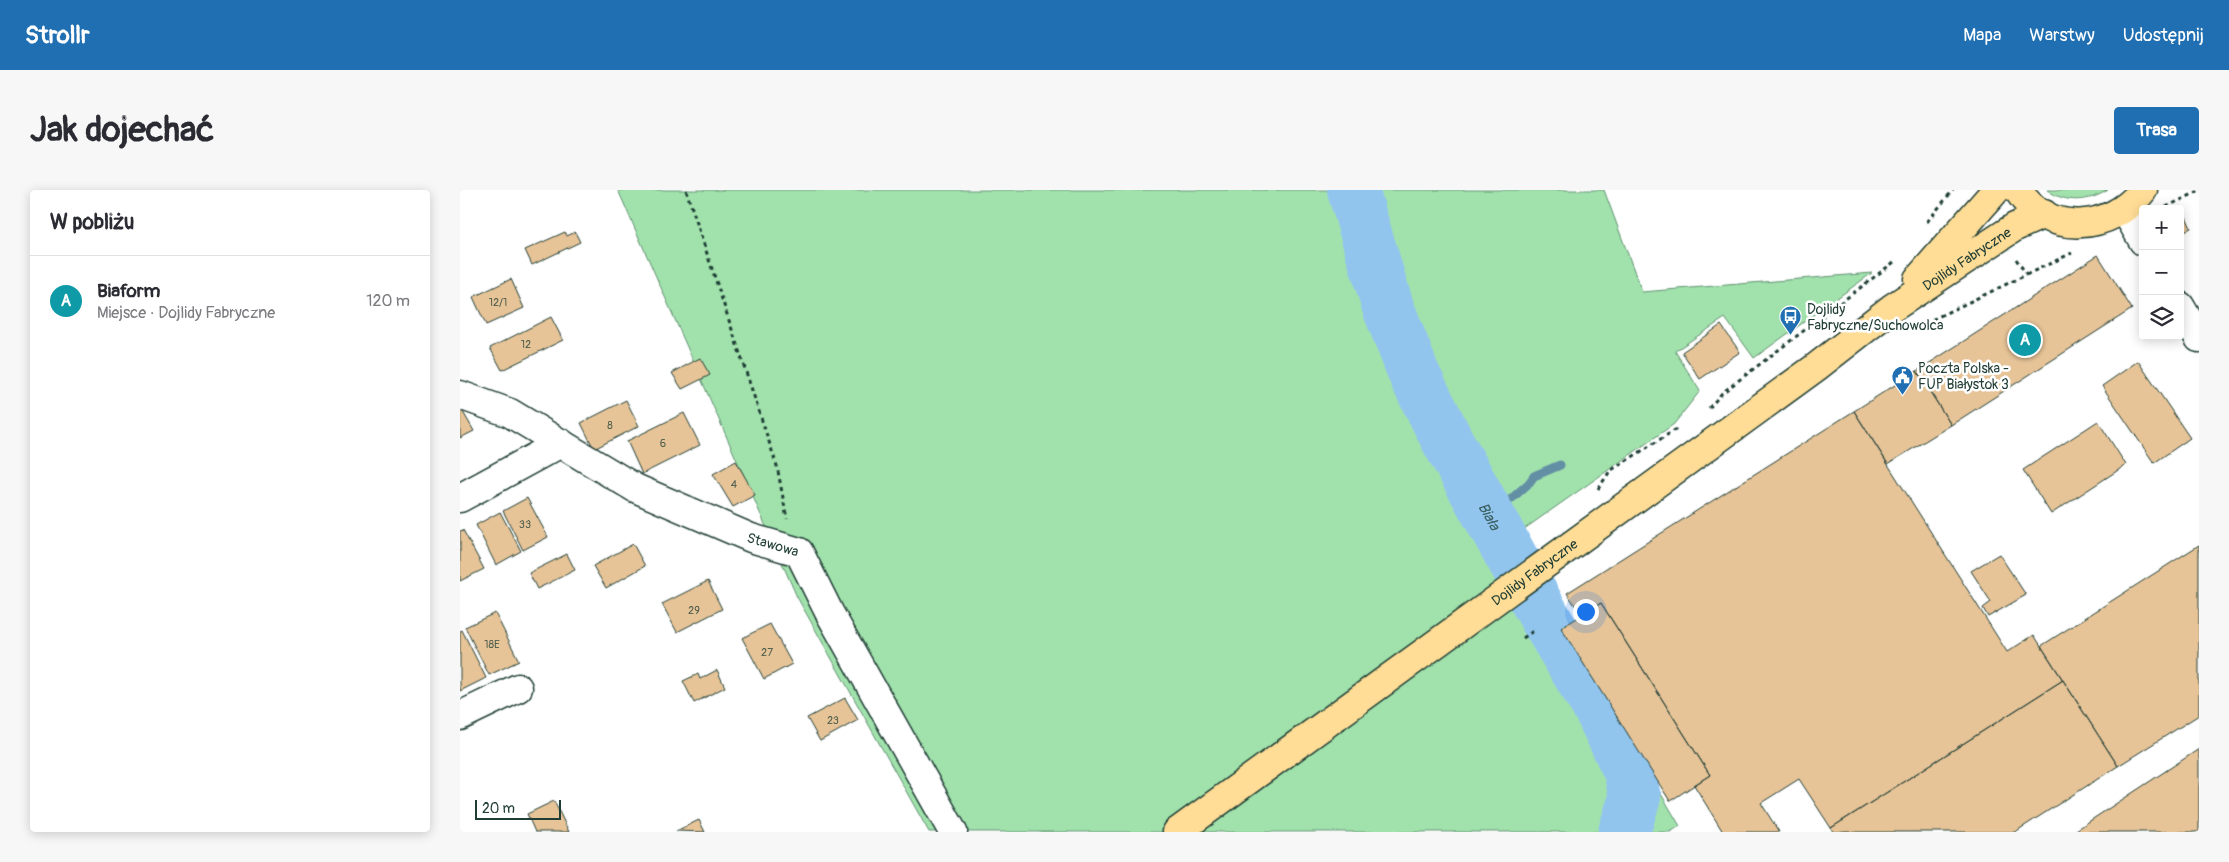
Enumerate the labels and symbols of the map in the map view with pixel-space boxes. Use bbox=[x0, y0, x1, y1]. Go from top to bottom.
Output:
street label: Dojlidy Fabryczne bbox=[1919, 223, 2014, 294]
house number: 12/1 bbox=[489, 296, 507, 309]
place label: Dojlidy Fabryczne/Suchowolca bbox=[1807, 301, 1943, 334]
bus stop icon: Dojlidy Fabryczne/Suchowolca bbox=[1779, 305, 1803, 336]
pin: A bbox=[2009, 321, 2041, 359]
house number: 12 bbox=[521, 338, 531, 351]
place label: Poczta Polska - FUP Białystok 3 bbox=[1918, 360, 2009, 393]
public building icon: Poczta Polska - FUP Białystok 3 bbox=[1890, 364, 1914, 395]
house number: 8 bbox=[607, 419, 613, 432]
house number: 6 bbox=[660, 437, 666, 450]
house number: 4 bbox=[731, 478, 738, 491]
water label: Biała bbox=[1474, 499, 1505, 534]
house number: 33 bbox=[519, 518, 531, 531]
street label: Stawowa bbox=[745, 529, 801, 560]
street label: Dojlidy Fabryczne bbox=[1488, 535, 1581, 609]
your location bbox=[1573, 599, 1599, 625]
house number: 29 bbox=[688, 604, 700, 617]
house number: 18E bbox=[484, 638, 500, 651]
house number: 27 bbox=[761, 646, 773, 659]
house number: 23 bbox=[827, 714, 839, 727]
scale bar bbox=[475, 797, 561, 820]

